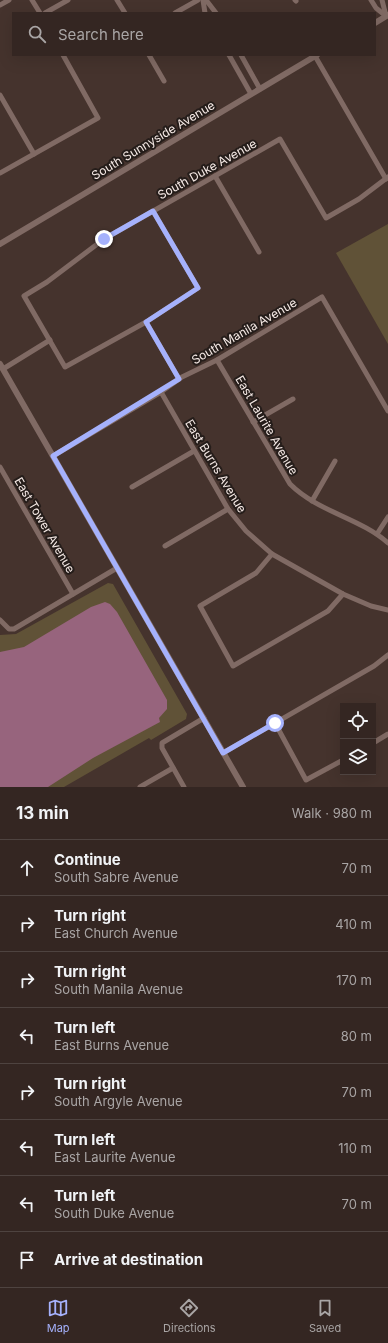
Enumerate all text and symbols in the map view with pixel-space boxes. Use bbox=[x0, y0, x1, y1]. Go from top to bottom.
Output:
search box bbox=[12, 12, 376, 56]
icon: search bbox=[26, 23, 48, 45]
text: Search here bbox=[58, 25, 144, 44]
street label: South Sunnyside Avenue bbox=[89, 97, 217, 183]
street label: South Duke Avenue bbox=[155, 136, 259, 202]
route end bbox=[95, 230, 113, 248]
street label: South Manila Avenue bbox=[189, 295, 299, 367]
street label: East Laurite Avenue bbox=[232, 373, 302, 477]
street label: East Burns Avenue bbox=[182, 417, 250, 515]
street label: East Tower Avenue bbox=[11, 474, 79, 576]
map controls bbox=[340, 703, 376, 775]
button: locate bbox=[340, 703, 376, 739]
route start bbox=[266, 714, 284, 732]
button: layers bbox=[340, 739, 376, 775]
text: 13 min bbox=[16, 803, 69, 823]
text: Walk · 980 m bbox=[292, 805, 372, 821]
text: Continue bbox=[54, 850, 121, 869]
icon: ahead bbox=[16, 857, 38, 879]
text: 70 m bbox=[342, 860, 372, 876]
text: South Sabre Avenue bbox=[54, 869, 179, 885]
text: Turn right bbox=[54, 906, 126, 925]
icon: right bbox=[16, 913, 38, 935]
text: 410 m bbox=[335, 916, 372, 932]
text: East Church Avenue bbox=[54, 925, 178, 941]
text: Turn right bbox=[54, 962, 126, 981]
icon: right bbox=[16, 969, 38, 991]
text: 170 m bbox=[336, 972, 372, 988]
text: South Manila Avenue bbox=[54, 981, 183, 997]
text: Turn left bbox=[54, 1018, 115, 1037]
icon: left bbox=[16, 1025, 38, 1047]
text: 80 m bbox=[341, 1028, 372, 1044]
text: East Burns Avenue bbox=[54, 1037, 169, 1053]
text: Turn right bbox=[54, 1074, 126, 1093]
icon: right bbox=[16, 1081, 38, 1103]
text: 70 m bbox=[342, 1084, 372, 1100]
text: South Argyle Avenue bbox=[54, 1093, 182, 1109]
text: Turn left bbox=[54, 1130, 115, 1149]
icon: left bbox=[16, 1137, 38, 1159]
text: 110 m bbox=[338, 1140, 372, 1156]
text: East Laurite Avenue bbox=[54, 1149, 176, 1165]
text: Turn left bbox=[54, 1186, 115, 1205]
icon: left bbox=[16, 1193, 38, 1215]
text: 70 m bbox=[342, 1196, 372, 1212]
text: South Duke Avenue bbox=[54, 1205, 174, 1221]
icon: arrive bbox=[16, 1249, 38, 1271]
text: Arrive at destination bbox=[54, 1250, 203, 1269]
tab: Map bbox=[47, 1297, 70, 1335]
tab: Directions bbox=[163, 1297, 216, 1335]
tab: Saved bbox=[309, 1297, 341, 1335]

